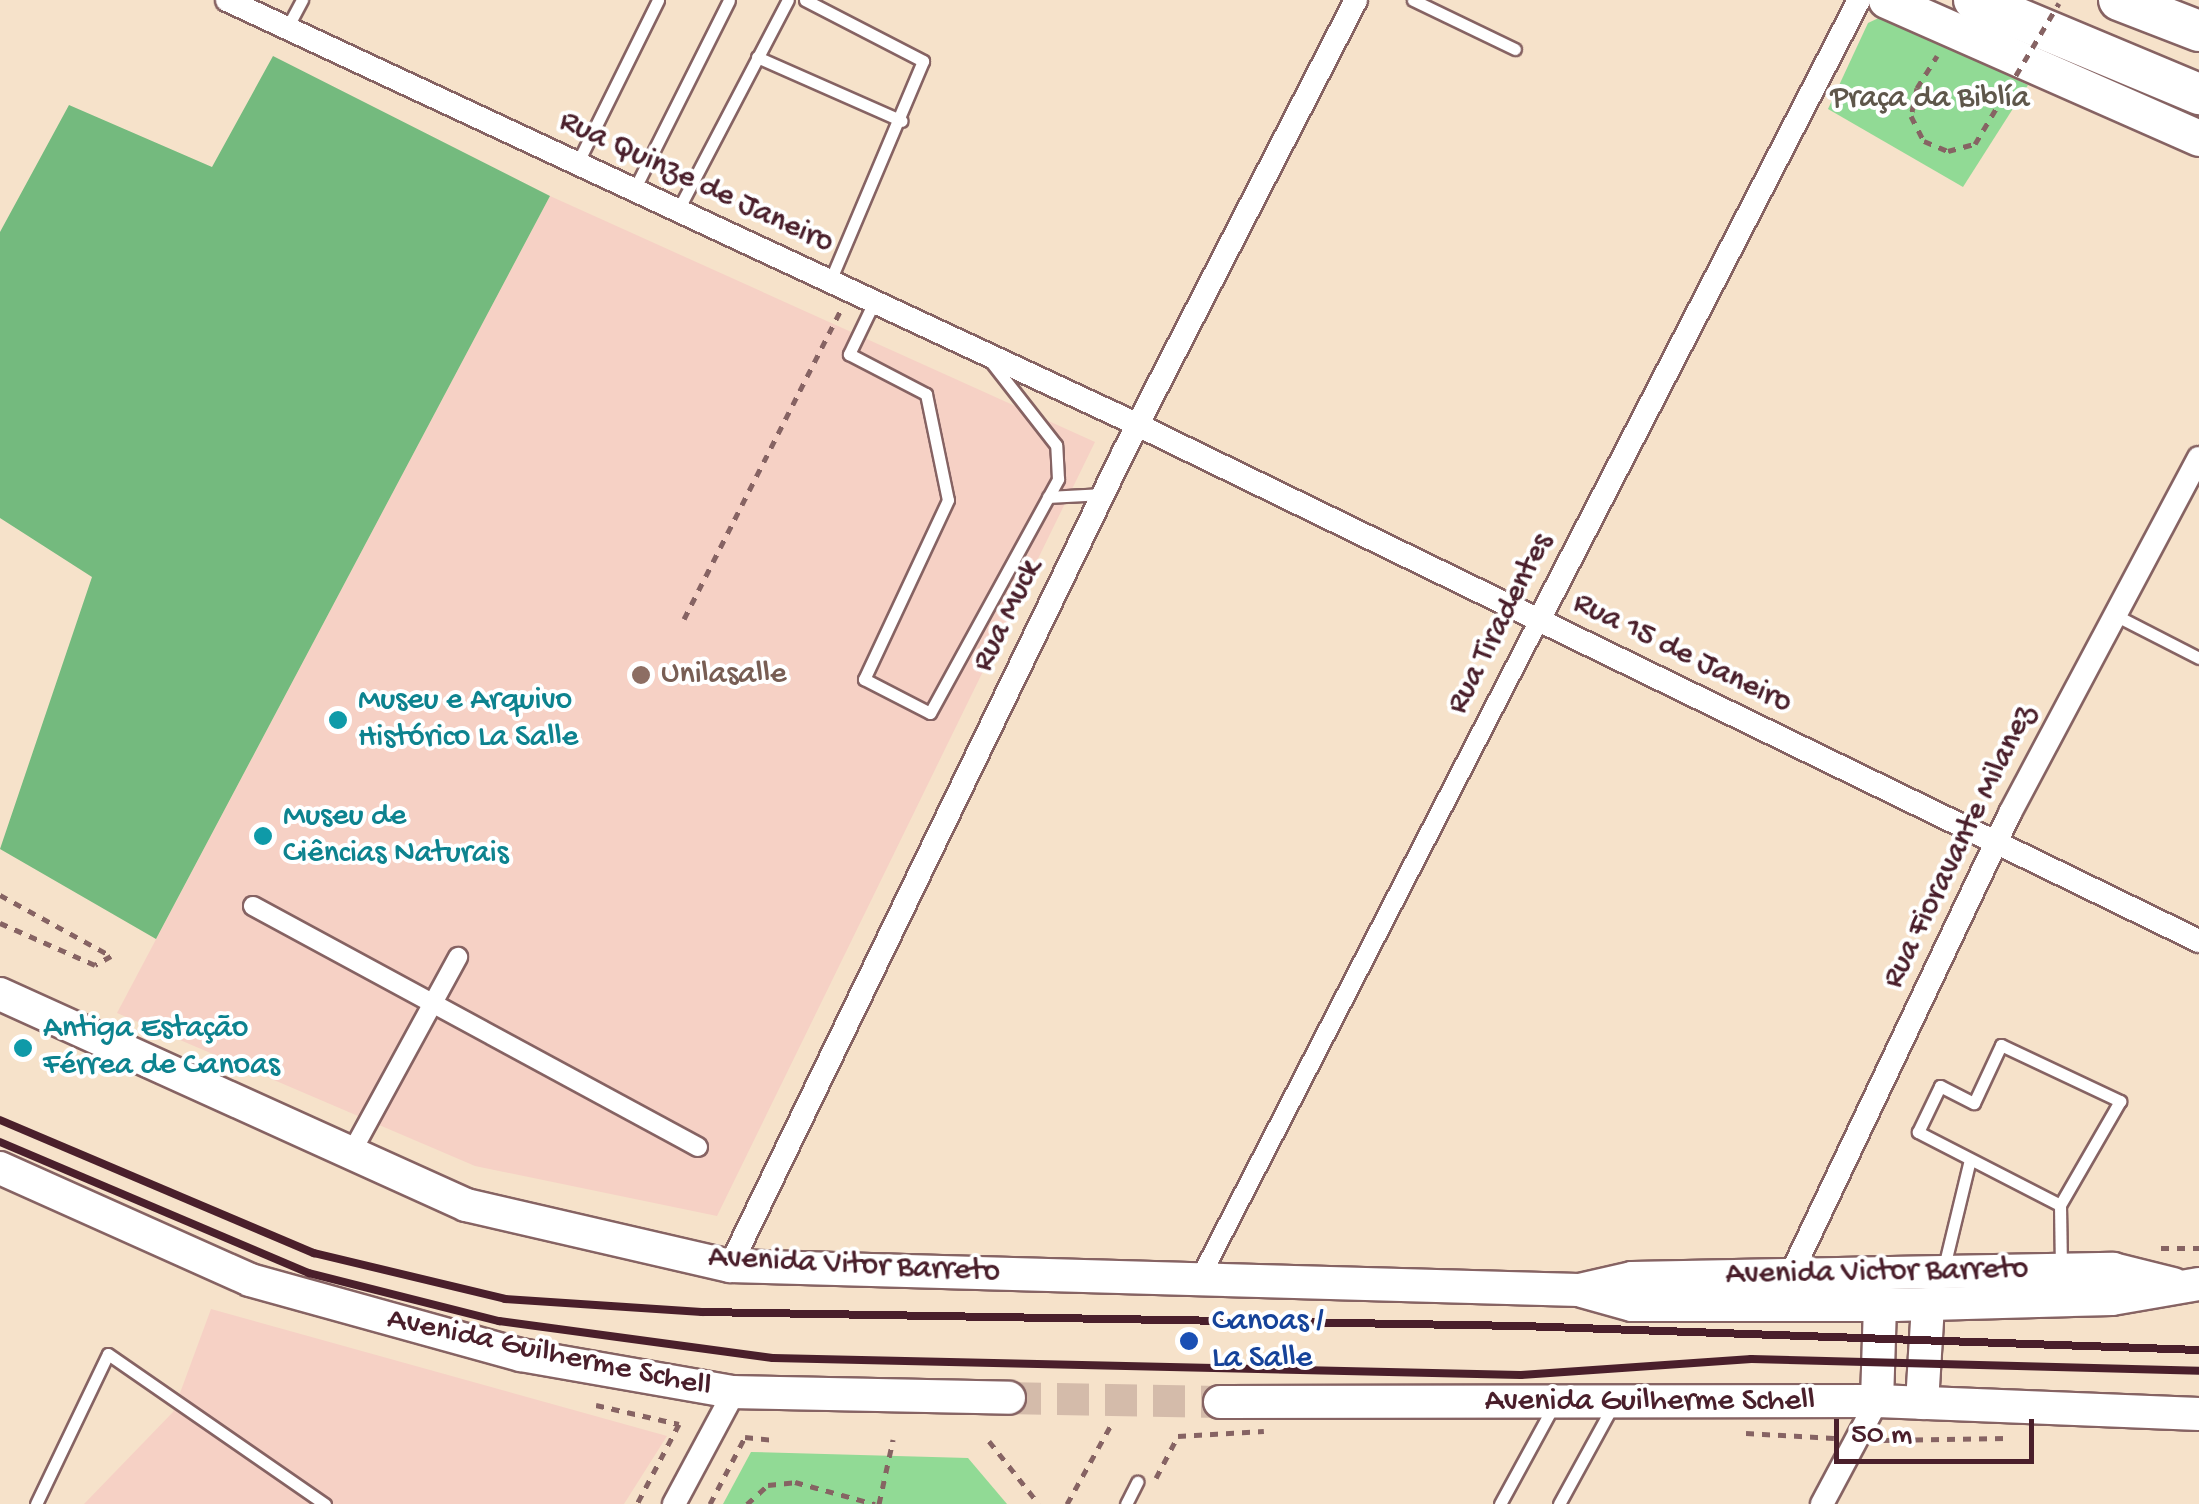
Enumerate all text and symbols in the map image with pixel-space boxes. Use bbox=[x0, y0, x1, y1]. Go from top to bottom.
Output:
park label: Praça da Biblía bbox=[1830, 80, 2030, 118]
street label: Rua Quinze de Janeiro bbox=[553, 103, 839, 263]
street label: Rua Tiradentes bbox=[1439, 527, 1563, 721]
street label: Rua Muck bbox=[965, 554, 1051, 678]
street label: Rua 15 de Janeiro bbox=[1566, 584, 1798, 724]
place label: Unilasalle bbox=[661, 656, 787, 694]
marker: Unilasalle bbox=[630, 664, 652, 686]
place label: Museu e Arquivo Histórico La Salle bbox=[358, 683, 578, 758]
street label: Rua Fioravante Milanez bbox=[1875, 699, 2045, 995]
marker: Museu e Arquivo Histórico La Salle bbox=[327, 709, 349, 731]
place label: Museu de Ciências Naturais bbox=[283, 799, 508, 874]
marker: Museu de Ciências Naturais bbox=[252, 825, 274, 847]
place label: Antiga Estação Férrea de Canoas bbox=[43, 1011, 280, 1086]
marker: Antiga Estação Férrea de Canoas bbox=[12, 1037, 34, 1059]
street label: Avenida Vitor Barreto bbox=[707, 1239, 1001, 1293]
street label: Avenida Victor Barreto bbox=[1725, 1251, 2029, 1295]
street label: Avenida Guilherme Schell bbox=[383, 1301, 715, 1407]
place label: Canoas / La Salle bbox=[1212, 1304, 1324, 1379]
marker: Canoas / La Salle bbox=[1176, 1328, 1202, 1354]
street label: Avenida Guilherme Schell bbox=[1485, 1383, 1815, 1421]
scale bar bbox=[1839, 1399, 2039, 1461]
text: 50 m bbox=[1851, 1419, 1912, 1454]

